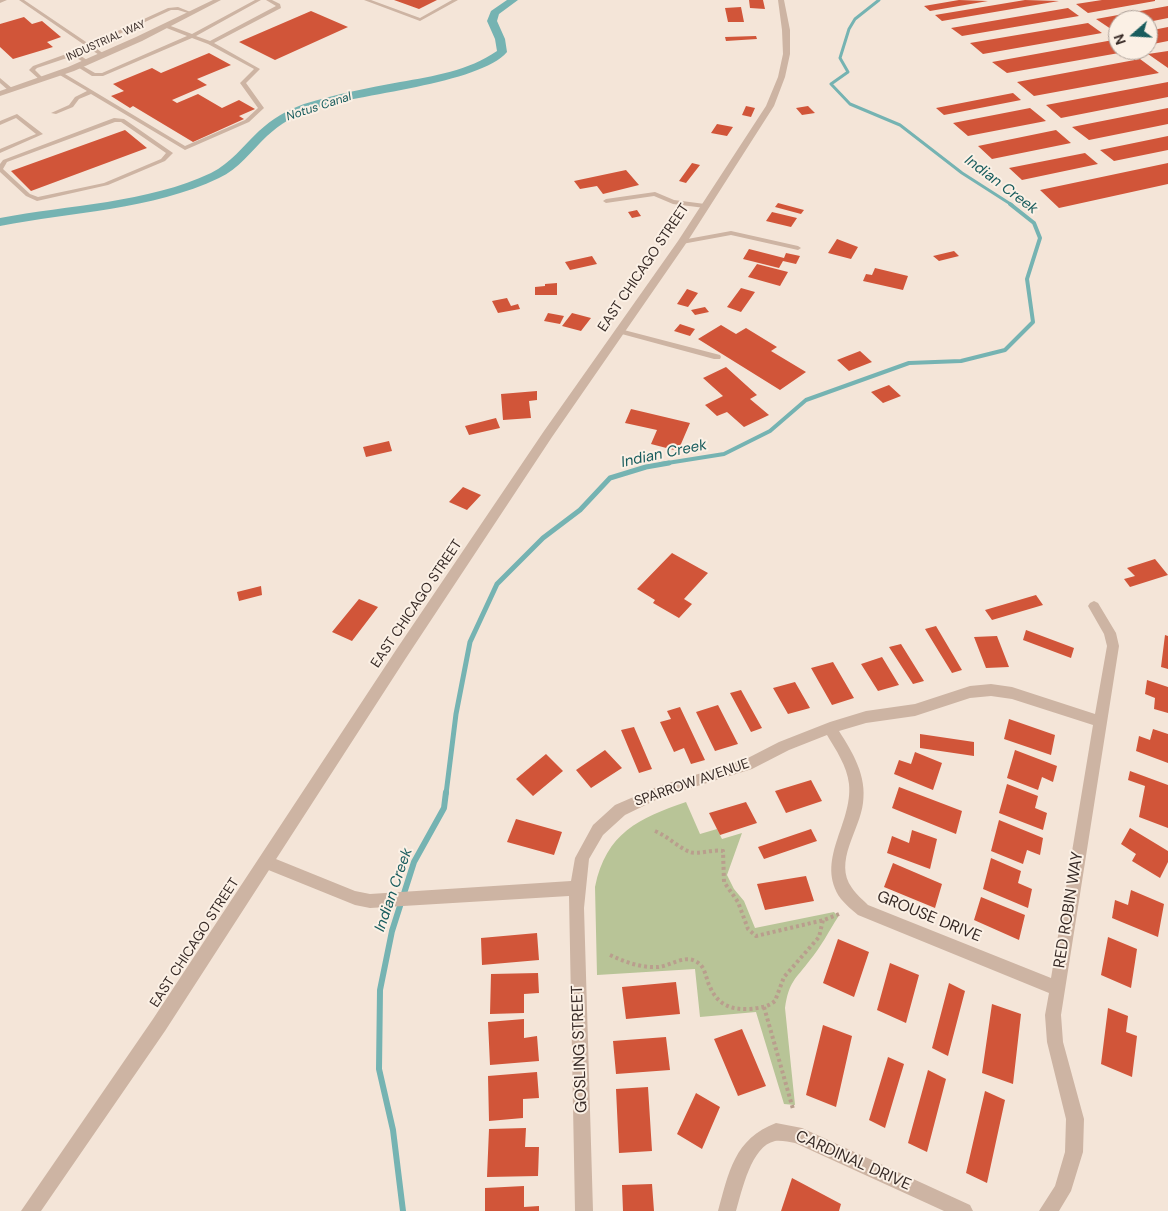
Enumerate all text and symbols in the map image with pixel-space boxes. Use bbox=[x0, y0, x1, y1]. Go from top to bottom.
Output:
north arrow bbox=[1108, 10, 1158, 60]
street label: INDUSTRIAL WAY bbox=[64, 18, 148, 64]
text: N bbox=[1110, 32, 1130, 47]
water label: Notus Canal bbox=[285, 90, 353, 124]
water label: Indian Creek bbox=[961, 152, 1041, 218]
street label: EAST CHICAGO STREET bbox=[595, 201, 693, 335]
water label: Indian Creek bbox=[620, 436, 708, 472]
street label: EAST CHICAGO STREET bbox=[368, 537, 466, 671]
street label: SPARROW AVENUE bbox=[632, 755, 752, 811]
water label: Indian Creek bbox=[371, 846, 417, 934]
street label: RED ROBIN WAY bbox=[1050, 850, 1088, 970]
street label: EAST CHICAGO STREET bbox=[147, 875, 243, 1011]
street label: GROUSE DRIVE bbox=[874, 887, 984, 947]
street label: GOSLING STREET bbox=[568, 985, 592, 1113]
street label: CARDINAL DRIVE bbox=[792, 1127, 914, 1195]

